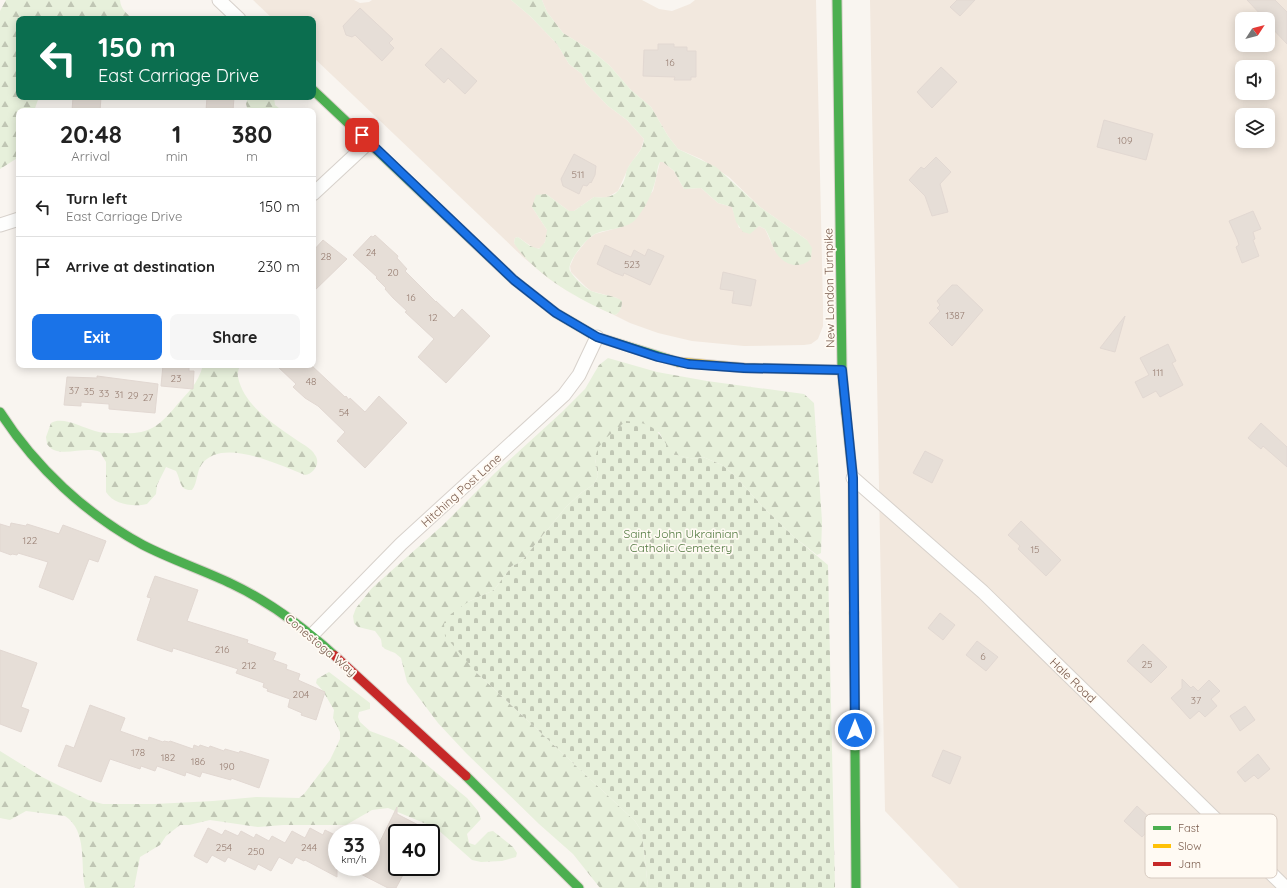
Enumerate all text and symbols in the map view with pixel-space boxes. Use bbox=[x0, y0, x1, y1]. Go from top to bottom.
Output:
north arrow bbox=[1235, 12, 1275, 52]
map controls bbox=[1235, 12, 1275, 148]
text: 150 m bbox=[98, 29, 176, 64]
icon: left bbox=[32, 32, 84, 84]
house number: 16 bbox=[665, 56, 675, 69]
button: sound bbox=[1235, 60, 1275, 100]
text: East Carriage Drive bbox=[98, 64, 259, 87]
button: layers bbox=[1235, 108, 1275, 148]
pin bbox=[345, 118, 379, 152]
text: 20:48 bbox=[60, 119, 122, 149]
text: 1 bbox=[172, 119, 181, 149]
text: 380 bbox=[231, 119, 272, 149]
icon: arrive bbox=[351, 124, 373, 146]
house number: 109 bbox=[1117, 134, 1133, 147]
text: Arrival bbox=[71, 148, 110, 164]
text: min bbox=[166, 148, 188, 164]
text: m bbox=[246, 148, 258, 164]
house number: 511 bbox=[572, 168, 584, 181]
text: Turn left bbox=[66, 189, 128, 208]
icon: left bbox=[32, 196, 54, 218]
text: 150 m bbox=[260, 197, 300, 216]
text: East Carriage Drive bbox=[66, 208, 182, 224]
street label: New London Turnpike bbox=[820, 228, 838, 348]
house number: 24 bbox=[366, 246, 376, 259]
house number: 28 bbox=[321, 250, 331, 263]
icon: arrive bbox=[32, 256, 54, 278]
text: Arrive at destination bbox=[66, 257, 215, 276]
text: 230 m bbox=[257, 257, 300, 276]
house number: 523 bbox=[624, 258, 640, 271]
house number: 20 bbox=[387, 266, 399, 279]
house number: 16 bbox=[406, 291, 416, 304]
house number: 1387 bbox=[945, 309, 965, 322]
house number: 12 bbox=[428, 311, 438, 324]
button: Exit bbox=[32, 314, 162, 360]
button: Share bbox=[170, 314, 300, 360]
house number: 111 bbox=[1152, 366, 1164, 379]
house number: 23 bbox=[171, 372, 181, 385]
house number: 48 bbox=[306, 375, 316, 388]
house number: 37 bbox=[69, 384, 79, 397]
house number: 35 bbox=[84, 385, 94, 398]
house number: 33 bbox=[99, 387, 109, 400]
house number: 31 bbox=[115, 388, 123, 401]
house number: 29 bbox=[127, 389, 139, 402]
house number: 27 bbox=[143, 391, 153, 404]
house number: 54 bbox=[339, 406, 349, 419]
street label: Hitching Post Lane bbox=[418, 450, 505, 530]
park label: Saint John Ukrainian Catholic Cemetery bbox=[623, 526, 739, 555]
house number: 122 bbox=[23, 534, 38, 547]
house number: 15 bbox=[1030, 543, 1040, 556]
street label: Conestoga Way bbox=[282, 611, 360, 679]
house number: 216 bbox=[215, 643, 230, 656]
house number: 6 bbox=[980, 650, 986, 663]
street label: Hale Road bbox=[1047, 654, 1099, 706]
house number: 25 bbox=[1142, 658, 1153, 671]
house number: 212 bbox=[242, 659, 257, 672]
house number: 204 bbox=[293, 688, 309, 701]
house number: 37 bbox=[1191, 694, 1201, 707]
position arrow bbox=[834, 709, 876, 751]
house number: 178 bbox=[131, 746, 145, 759]
house number: 182 bbox=[161, 751, 176, 764]
house number: 186 bbox=[191, 755, 206, 768]
house number: 190 bbox=[219, 760, 235, 773]
legend bbox=[1145, 814, 1277, 878]
text: Fast bbox=[1178, 821, 1200, 835]
speed limit sign: 40 bbox=[388, 824, 440, 876]
text: 33 bbox=[343, 832, 365, 857]
text: Slow bbox=[1178, 839, 1202, 853]
house number: 254 bbox=[216, 841, 232, 854]
house number: 244 bbox=[301, 841, 317, 854]
house number: 250 bbox=[248, 845, 265, 858]
text: km/h bbox=[341, 853, 367, 866]
text: Jam bbox=[1178, 857, 1201, 871]

